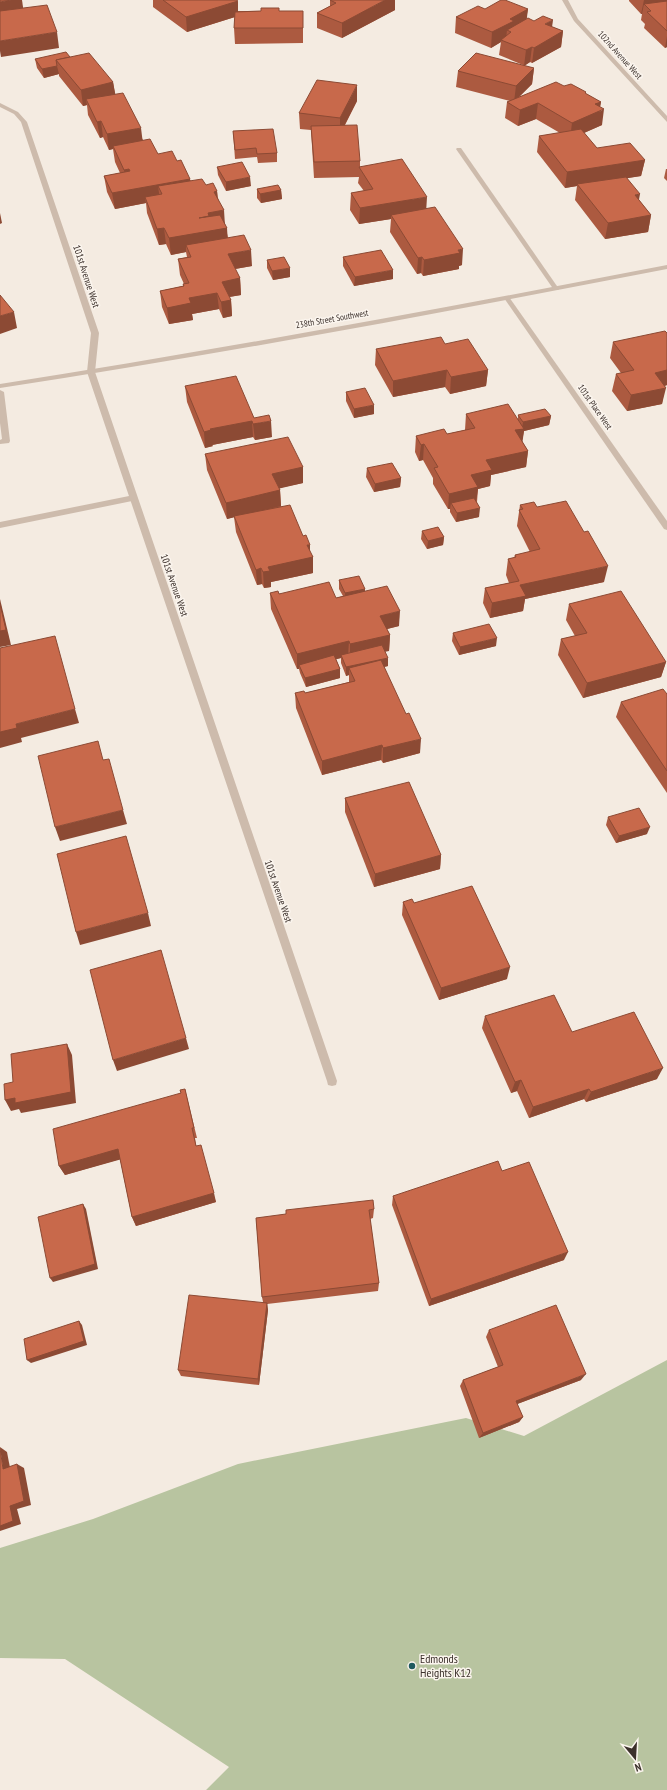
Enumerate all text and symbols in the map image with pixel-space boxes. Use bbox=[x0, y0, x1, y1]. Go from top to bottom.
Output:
street label: 102nd Avenue West bbox=[596, 28, 645, 81]
street label: 101st Avenue West bbox=[70, 243, 103, 309]
street label: 238th Street Southwest bbox=[295, 307, 370, 330]
street label: 101st Place West bbox=[576, 382, 615, 432]
street label: 101st Avenue West bbox=[158, 552, 191, 618]
street label: 101st Avenue West bbox=[262, 858, 295, 924]
place label: Edmonds Heights K12 bbox=[420, 1651, 471, 1680]
marker: Edmonds Heights K12 bbox=[407, 1661, 417, 1671]
north arrow bbox=[615, 1738, 655, 1778]
text: N bbox=[633, 1760, 643, 1775]

